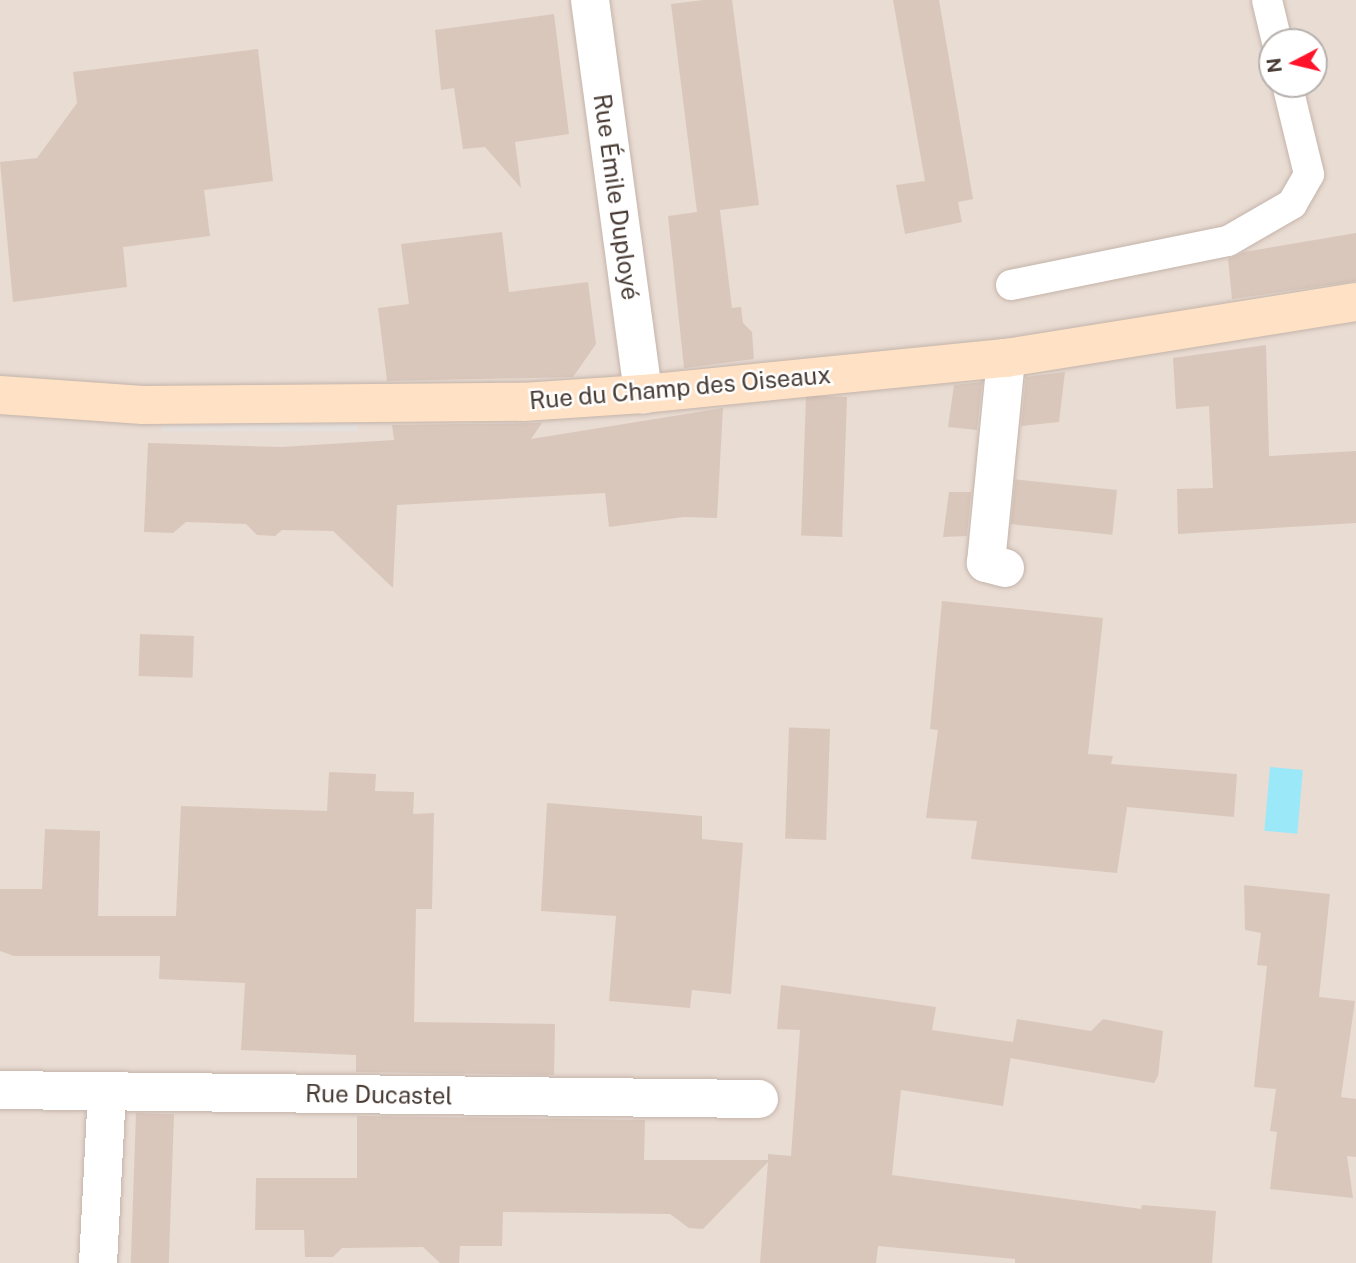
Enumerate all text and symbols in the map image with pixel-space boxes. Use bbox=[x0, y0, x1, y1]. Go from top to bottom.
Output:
north arrow bbox=[1258, 28, 1328, 98]
text: N bbox=[1262, 57, 1286, 74]
street label: Rue Émile Duployé bbox=[587, 92, 645, 302]
street label: Rue du Champ des Oiseaux bbox=[528, 360, 832, 416]
street label: Rue Ducastel bbox=[305, 1079, 453, 1111]

